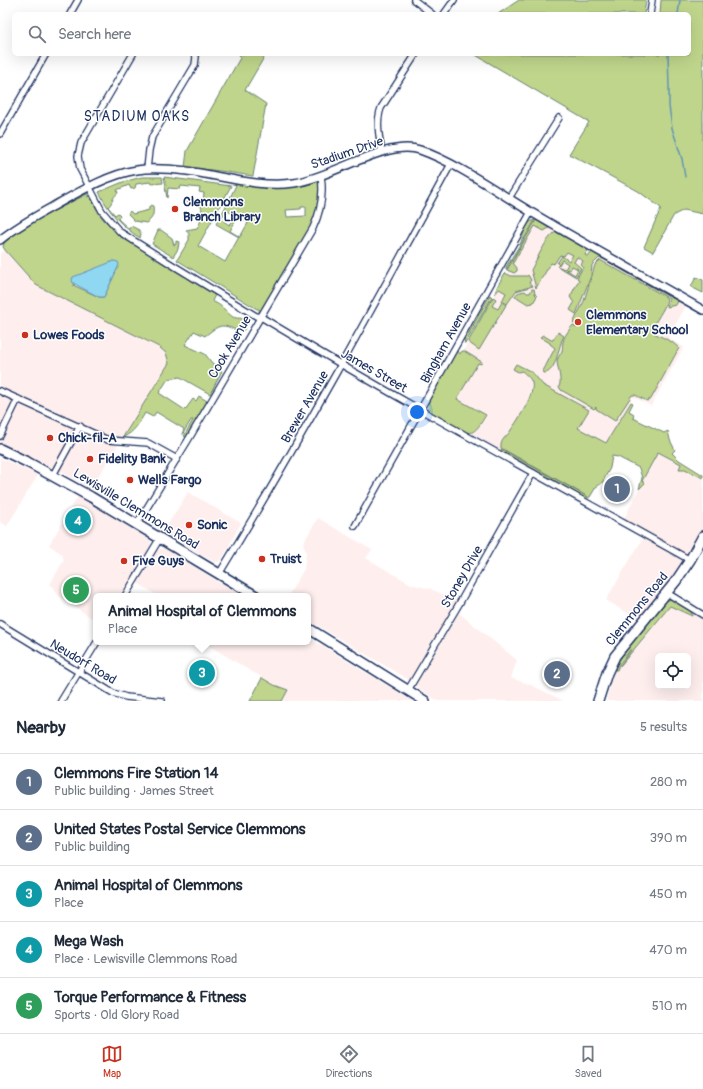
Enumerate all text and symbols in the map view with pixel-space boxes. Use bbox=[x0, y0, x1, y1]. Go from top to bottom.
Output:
search box bbox=[12, 12, 691, 56]
icon: search bbox=[26, 23, 48, 45]
text: Search here bbox=[58, 25, 131, 44]
district label: STADIUM OAKS bbox=[84, 108, 190, 125]
street label: Stadium Drive bbox=[309, 133, 386, 173]
place label: Clemmons Branch Library bbox=[183, 194, 261, 225]
marker: Clemmons Branch Library bbox=[170, 204, 180, 214]
street label: Bingham Avenue bbox=[417, 299, 475, 386]
place label: Clemmons Elementary School bbox=[586, 307, 689, 338]
street label: Cook Avenue bbox=[205, 312, 255, 381]
marker: Clemmons Elementary School bbox=[573, 317, 583, 327]
place label: Lowes Foods bbox=[33, 327, 105, 343]
marker: Lowes Foods bbox=[20, 330, 30, 340]
street label: James Street bbox=[338, 346, 411, 397]
street label: Brewer Avenue bbox=[278, 368, 332, 446]
your location bbox=[407, 402, 427, 422]
place label: Chick-fil-A bbox=[58, 430, 117, 446]
marker: Chick-fil-A bbox=[45, 433, 55, 443]
place label: Fidelity Bank bbox=[98, 451, 166, 467]
marker: Fidelity Bank bbox=[85, 454, 95, 464]
street label: Lewisville Clemmons Road bbox=[70, 465, 202, 553]
place label: Wells Fargo bbox=[138, 472, 202, 488]
pin: 1 bbox=[604, 474, 630, 504]
marker: Wells Fargo bbox=[125, 475, 135, 485]
pin: 4 bbox=[65, 506, 91, 536]
place label: Sonic bbox=[197, 517, 228, 533]
marker: Sonic bbox=[184, 520, 194, 530]
street label: Stoney Drive bbox=[438, 542, 487, 611]
place label: Truist bbox=[269, 551, 302, 567]
place label: Five Guys bbox=[132, 553, 184, 569]
marker: Truist bbox=[257, 554, 267, 564]
marker: Five Guys bbox=[119, 556, 129, 566]
street label: Clemmons Road bbox=[602, 569, 672, 649]
pin: 5 bbox=[63, 575, 89, 605]
popup bbox=[93, 593, 311, 645]
text: Animal Hospital of Clemmons bbox=[108, 602, 296, 621]
text: Place bbox=[108, 621, 137, 637]
street label: Neudorf Road bbox=[47, 636, 119, 688]
map controls bbox=[655, 653, 691, 689]
button: locate bbox=[655, 653, 691, 689]
pin: 3 bbox=[189, 658, 215, 688]
pin: 2 bbox=[544, 659, 570, 689]
text: Nearby bbox=[16, 717, 65, 738]
text: 5 results bbox=[640, 719, 687, 735]
text: Clemmons Fire Station 14 bbox=[54, 764, 218, 783]
text: 1 bbox=[26, 774, 32, 790]
text: 280 m bbox=[650, 774, 687, 790]
text: Public building · James Street bbox=[54, 783, 214, 799]
text: United States Postal Service Clemmons bbox=[54, 820, 305, 839]
text: 2 bbox=[25, 830, 33, 846]
text: 390 m bbox=[650, 830, 687, 846]
text: Public building bbox=[54, 839, 130, 855]
text: Animal Hospital of Clemmons bbox=[54, 876, 242, 895]
text: 3 bbox=[25, 886, 33, 902]
text: 450 m bbox=[649, 886, 687, 902]
text: Place bbox=[54, 895, 83, 911]
text: Mega Wash bbox=[54, 932, 124, 951]
text: 4 bbox=[25, 942, 33, 958]
text: 470 m bbox=[649, 942, 687, 958]
text: Place · Lewisville Clemmons Road bbox=[54, 951, 237, 967]
text: Torque Performance & Fitness bbox=[54, 988, 246, 1007]
text: 5 bbox=[25, 998, 33, 1014]
text: 510 m bbox=[652, 998, 687, 1014]
text: Sports · Old Glory Road bbox=[54, 1007, 179, 1023]
tab: Map bbox=[101, 1043, 123, 1080]
tab: Directions bbox=[325, 1043, 372, 1080]
tab: Saved bbox=[575, 1043, 602, 1080]

